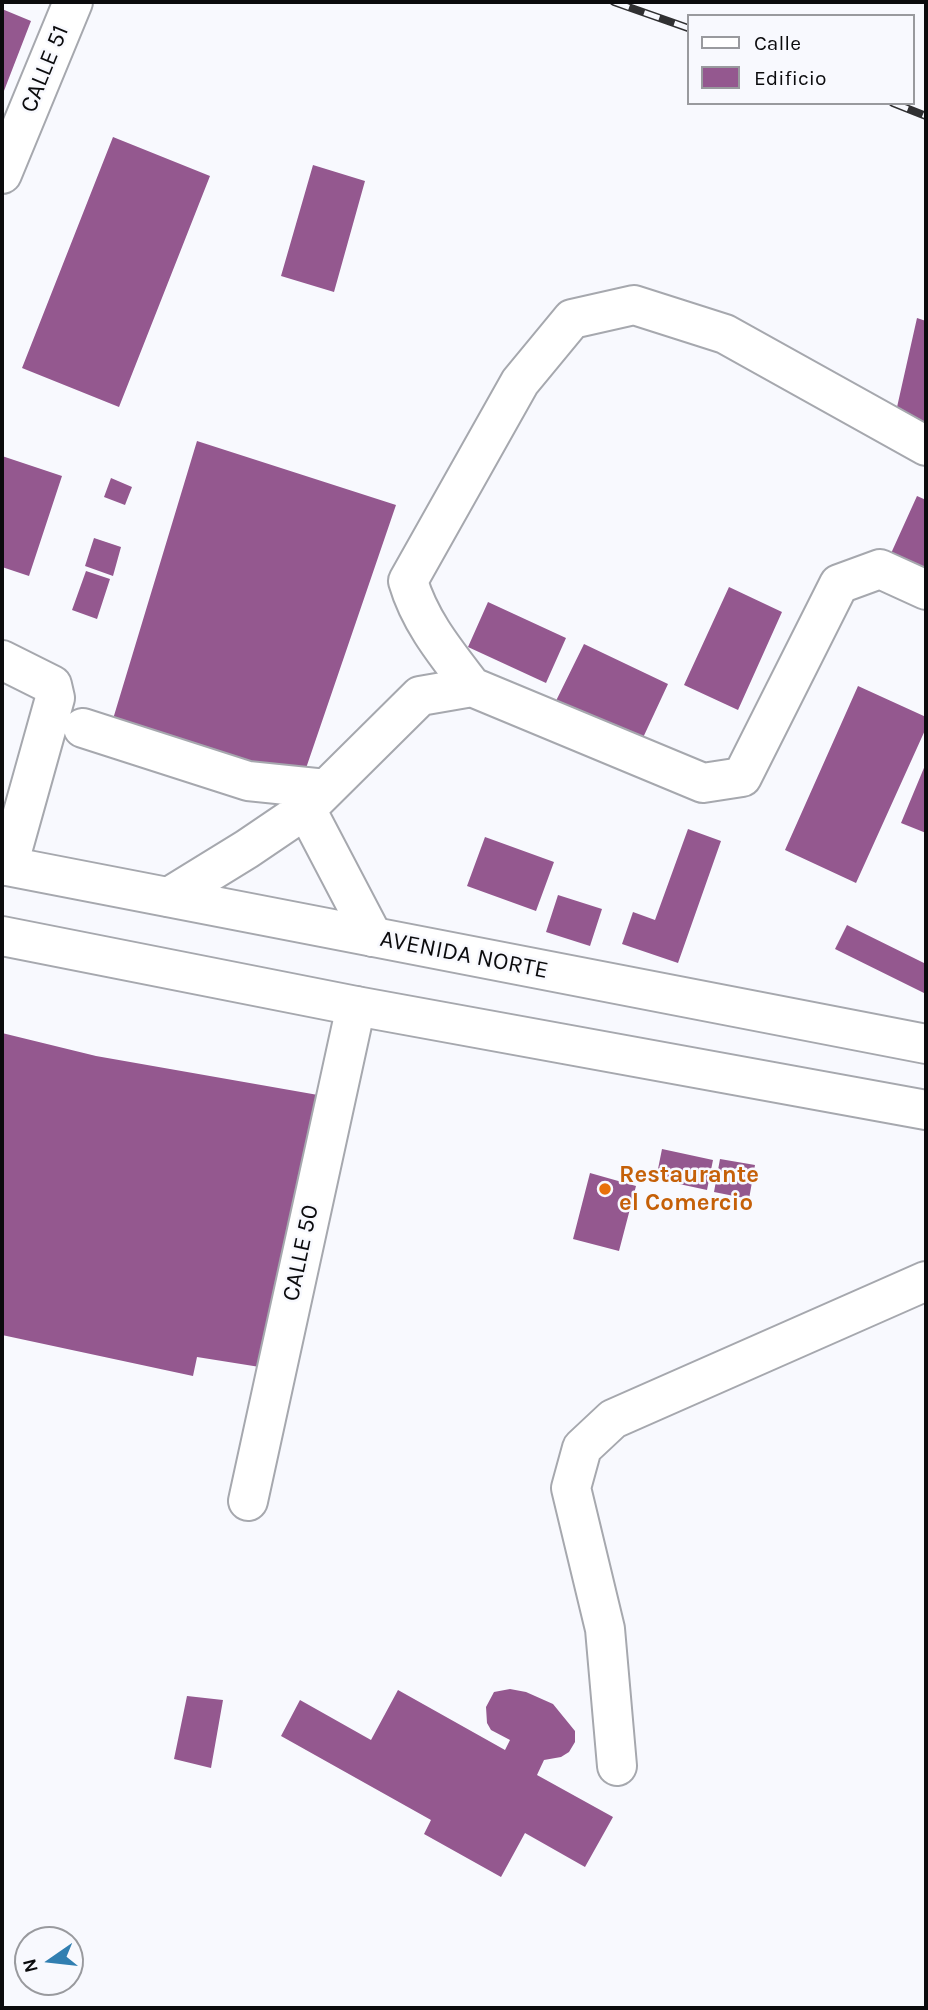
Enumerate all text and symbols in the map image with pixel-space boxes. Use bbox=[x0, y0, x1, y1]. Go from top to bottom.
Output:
legend bbox=[687, 14, 914, 105]
street label: CALLE 51 bbox=[14, 21, 76, 117]
text: Calle bbox=[754, 31, 801, 55]
text: Edificio bbox=[754, 66, 827, 90]
street label: AVENIDA NORTE bbox=[377, 925, 551, 985]
place label: Restaurante el Comercio bbox=[619, 1161, 759, 1217]
marker: Restaurante el Comercio bbox=[597, 1181, 613, 1197]
street label: CALLE 50 bbox=[277, 1202, 325, 1304]
north arrow bbox=[14, 1926, 84, 1996]
text: N bbox=[18, 1956, 43, 1975]

